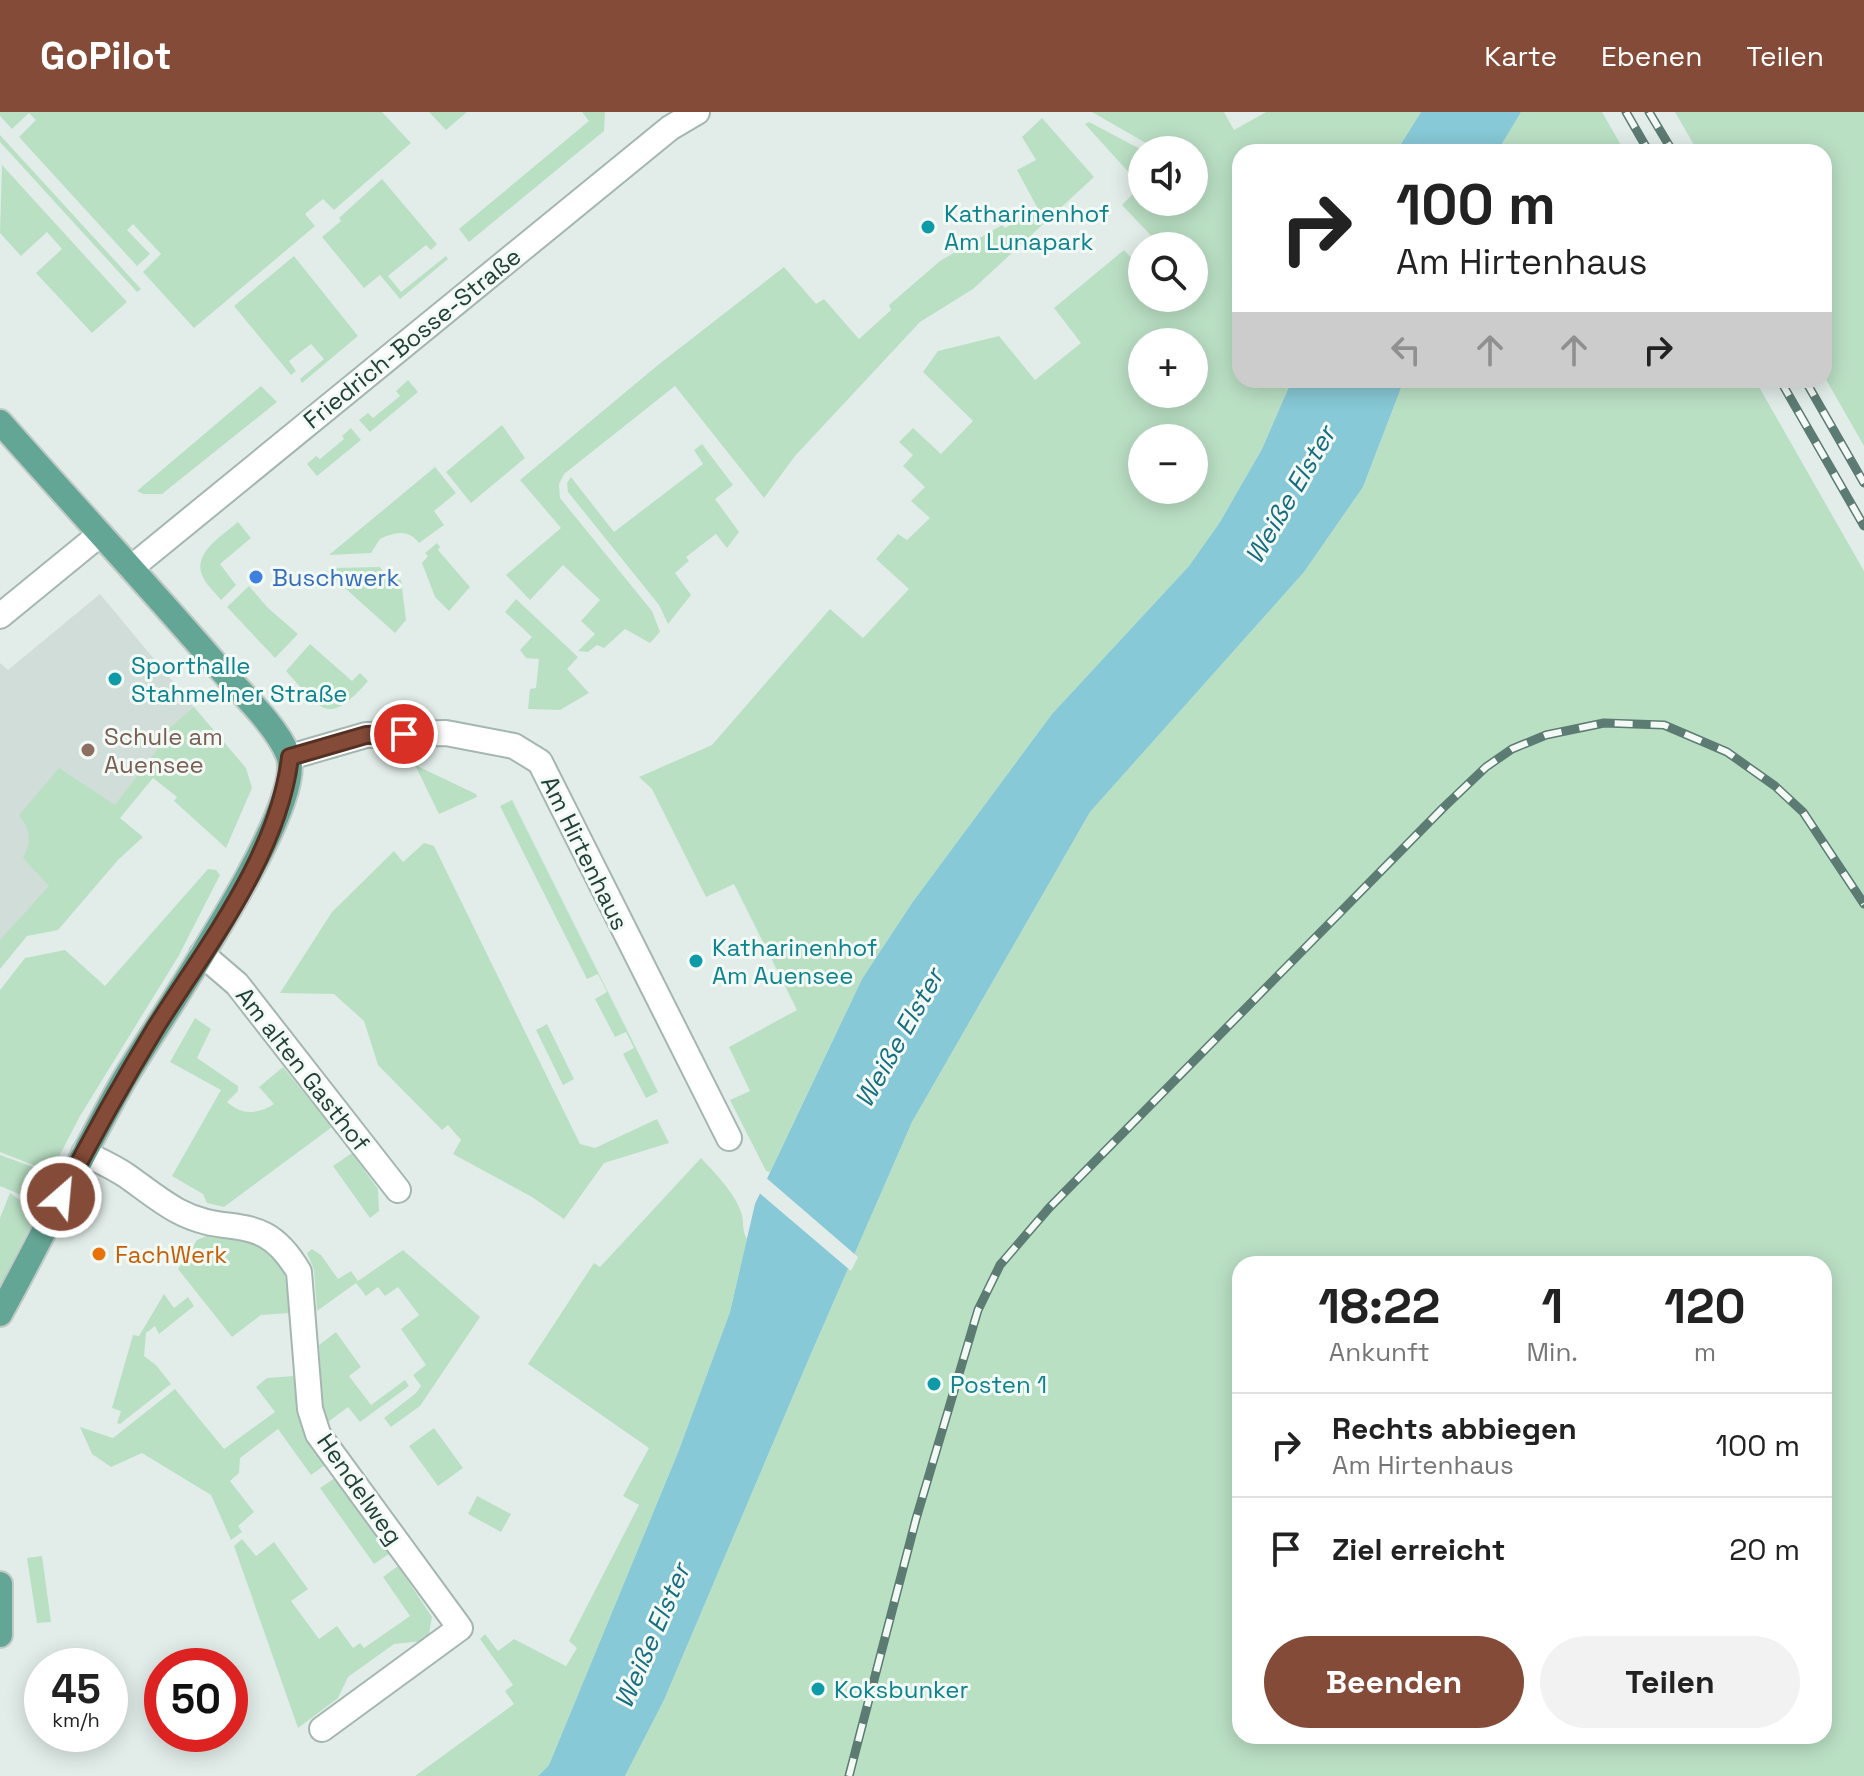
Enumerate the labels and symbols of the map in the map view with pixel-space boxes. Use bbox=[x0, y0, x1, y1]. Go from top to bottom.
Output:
place label: Katharinenhof Am Lunapark bbox=[944, 198, 1109, 257]
marker: Katharinenhof Am Lunapark bbox=[919, 218, 937, 236]
street label: Friedrich-Bosse-Straße bbox=[297, 241, 527, 435]
water label: Weiße Elster bbox=[1237, 417, 1345, 570]
place label: Buschwerk bbox=[272, 562, 399, 593]
marker: Buschwerk bbox=[247, 568, 265, 586]
place label: Sporthalle Stahmelner Straße bbox=[131, 650, 348, 709]
marker: Sporthalle Stahmelner Straße bbox=[106, 670, 124, 688]
pin bbox=[370, 700, 438, 768]
place label: Schule am Auensee bbox=[104, 721, 223, 780]
marker: Schule am Auensee bbox=[79, 741, 97, 759]
street label: Am Hirtenhaus bbox=[534, 771, 636, 935]
place label: Katharinenhof Am Auensee bbox=[712, 932, 877, 991]
marker: Katharinenhof Am Auensee bbox=[687, 952, 705, 970]
water label: Weiße Elster bbox=[847, 960, 953, 1113]
street label: Am alten Gasthof bbox=[229, 981, 377, 1157]
position arrow bbox=[19, 1155, 103, 1239]
place label: FachWerk bbox=[115, 1239, 227, 1270]
marker: FachWerk bbox=[90, 1245, 108, 1263]
place label: Posten 1 bbox=[950, 1369, 1047, 1400]
marker: Posten 1 bbox=[925, 1375, 943, 1393]
street label: Hendelweg bbox=[310, 1427, 410, 1551]
water label: Weiße Elster bbox=[606, 1556, 699, 1713]
speed limit sign: 50 bbox=[144, 1648, 248, 1752]
place label: Koksbunker bbox=[834, 1674, 969, 1705]
marker: Koksbunker bbox=[809, 1680, 827, 1698]

